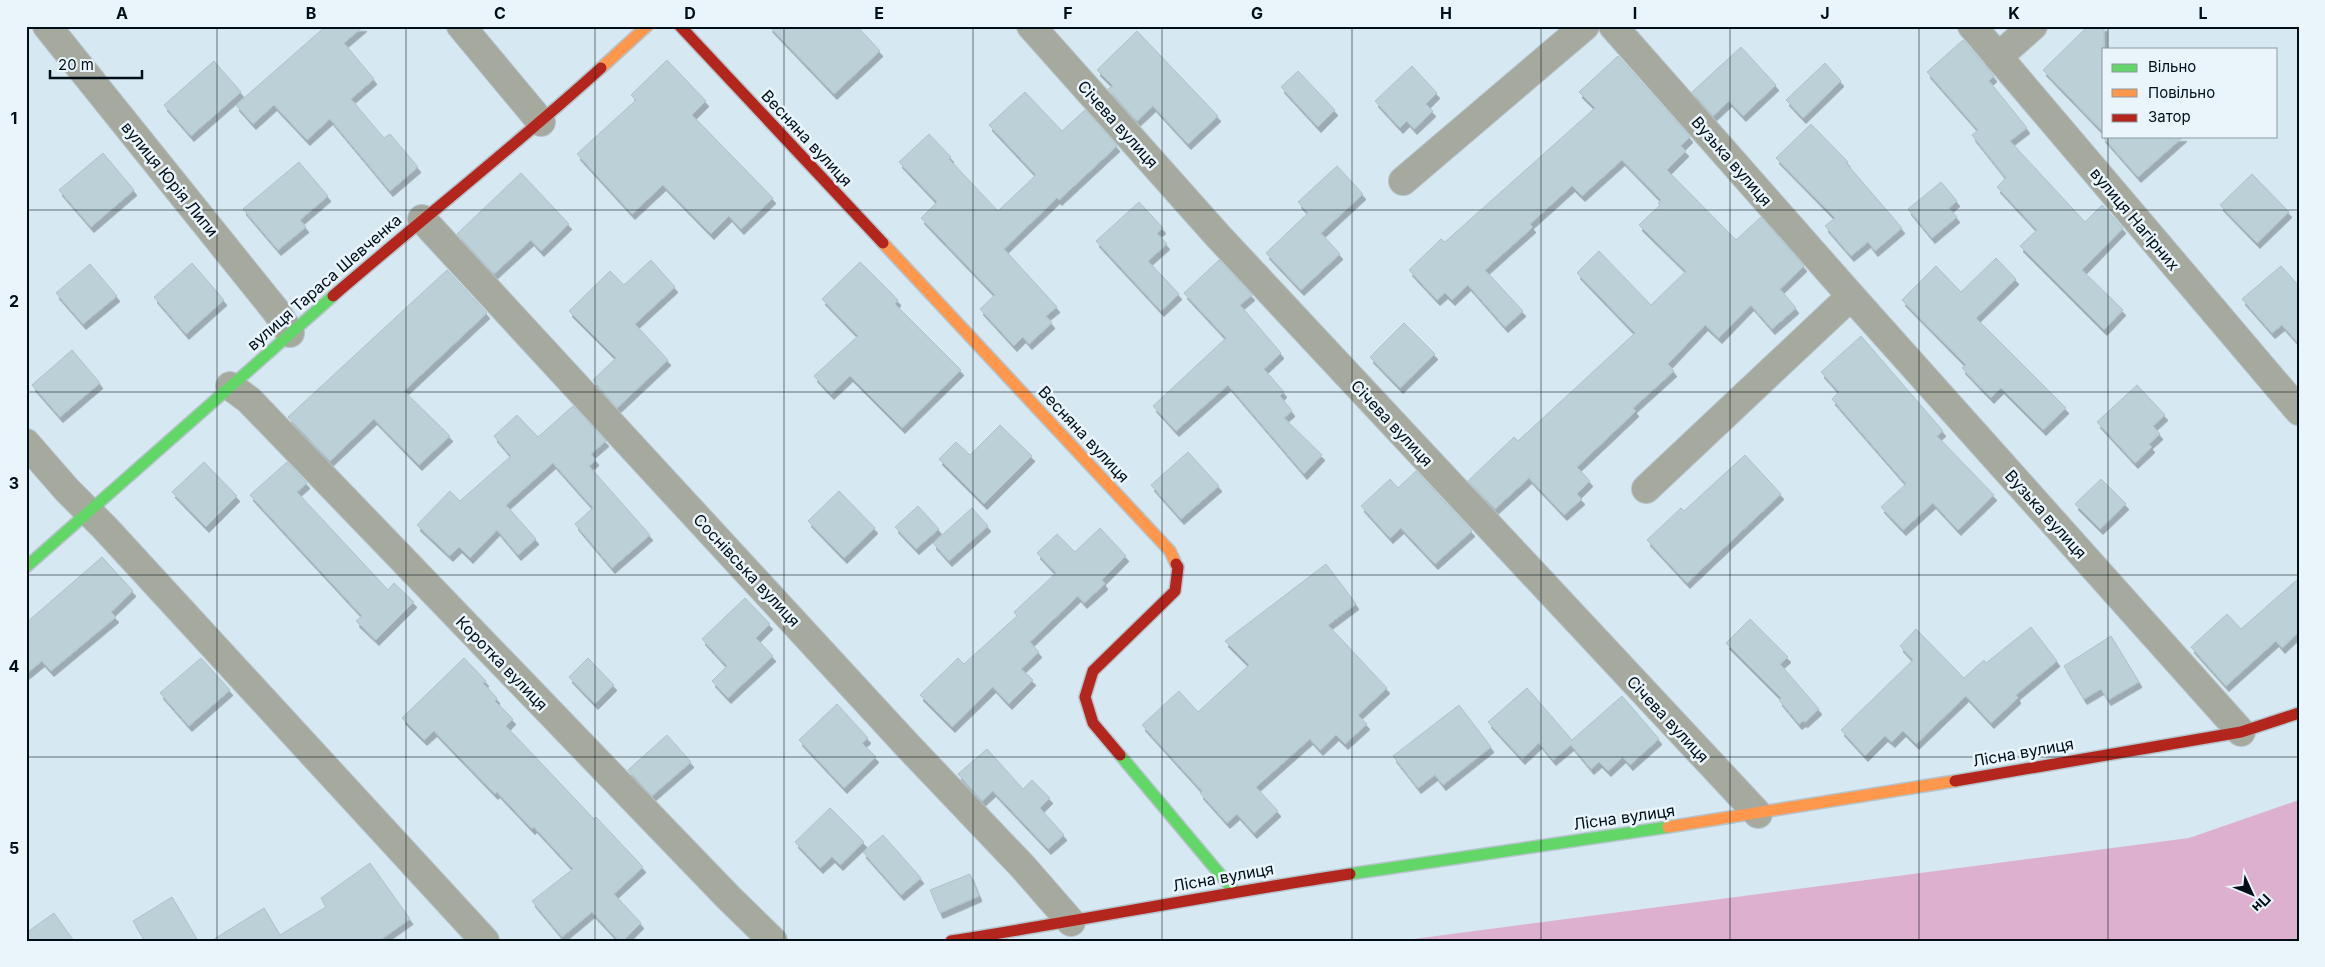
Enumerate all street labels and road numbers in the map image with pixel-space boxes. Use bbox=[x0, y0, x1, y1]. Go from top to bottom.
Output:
street label: Січева вулиця bbox=[1073, 76, 1163, 172]
street label: Весняна вулиця bbox=[757, 86, 857, 190]
street label: Вузька вулиця bbox=[1688, 112, 1776, 210]
street label: вулиця Юрія Липи bbox=[117, 117, 223, 241]
street label: вулиця Нагірних bbox=[2086, 163, 2184, 275]
street label: вулиця Тараса Шевченка bbox=[243, 209, 405, 355]
street label: Січева вулиця bbox=[1347, 376, 1437, 470]
street label: Весняна вулиця bbox=[1034, 382, 1134, 486]
street label: Вузька вулиця bbox=[2001, 465, 2091, 563]
street label: Соснівська вулиця bbox=[689, 509, 805, 631]
street label: Коротка вулиця bbox=[452, 612, 552, 714]
street label: Січева вулиця bbox=[1623, 672, 1713, 766]
street label: Лісна вулиця bbox=[1971, 733, 2075, 771]
street label: Лісна вулиця bbox=[1572, 800, 1676, 834]
street label: Лісна вулиця bbox=[1171, 858, 1275, 896]

